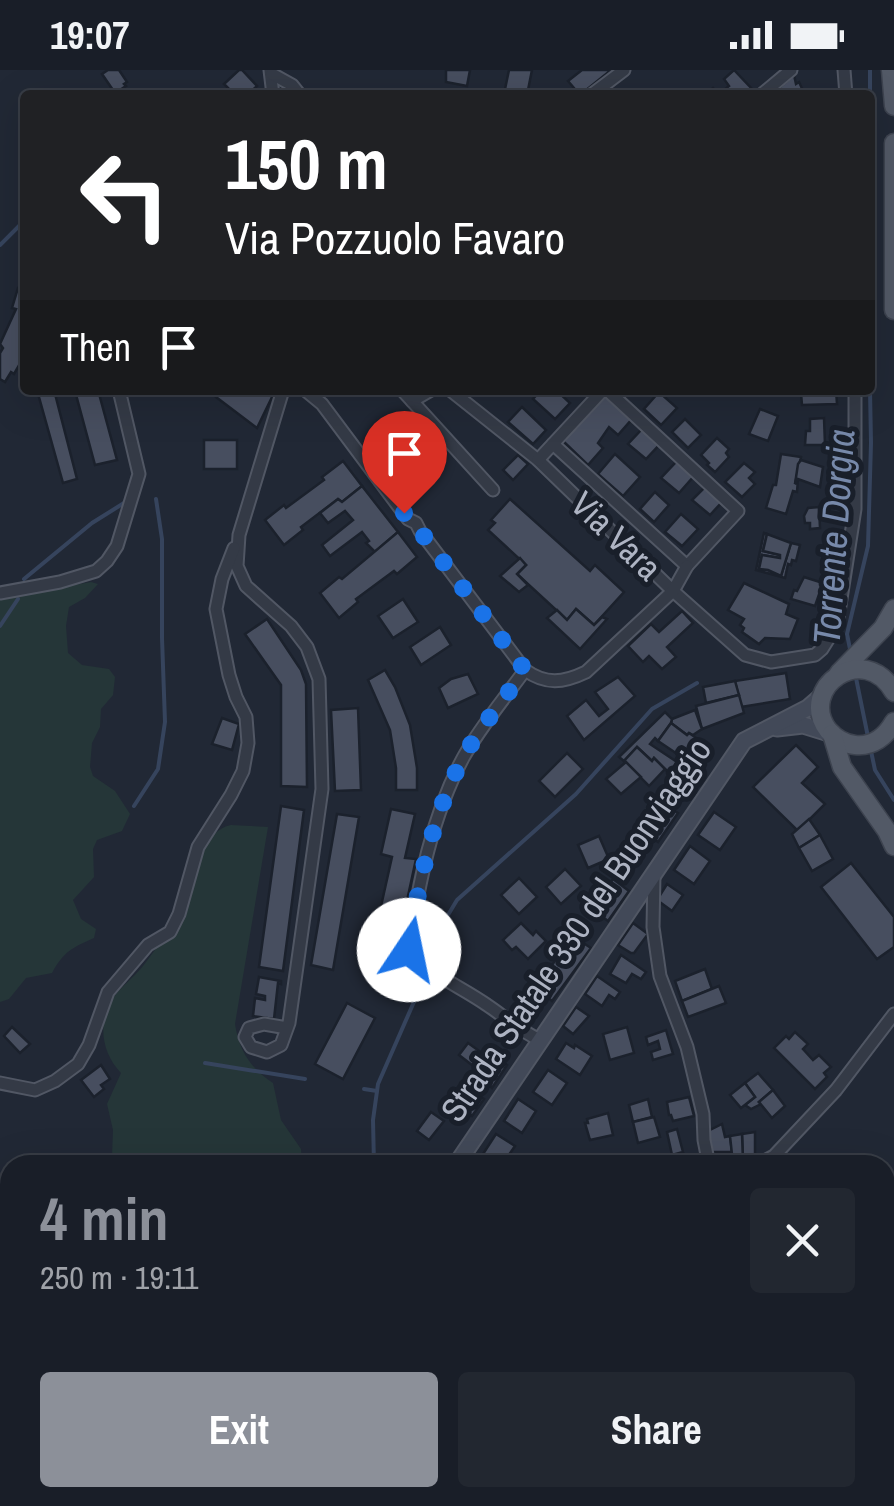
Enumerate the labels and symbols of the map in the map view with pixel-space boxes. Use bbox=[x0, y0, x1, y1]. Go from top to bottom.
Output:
pin bbox=[362, 411, 447, 514]
water label: Torrente Dorgia bbox=[801, 428, 866, 646]
street label: Via Vara bbox=[561, 481, 672, 590]
street label: Strada Statale 330 del Buonviaggio bbox=[429, 729, 722, 1131]
position arrow bbox=[357, 898, 461, 1002]

